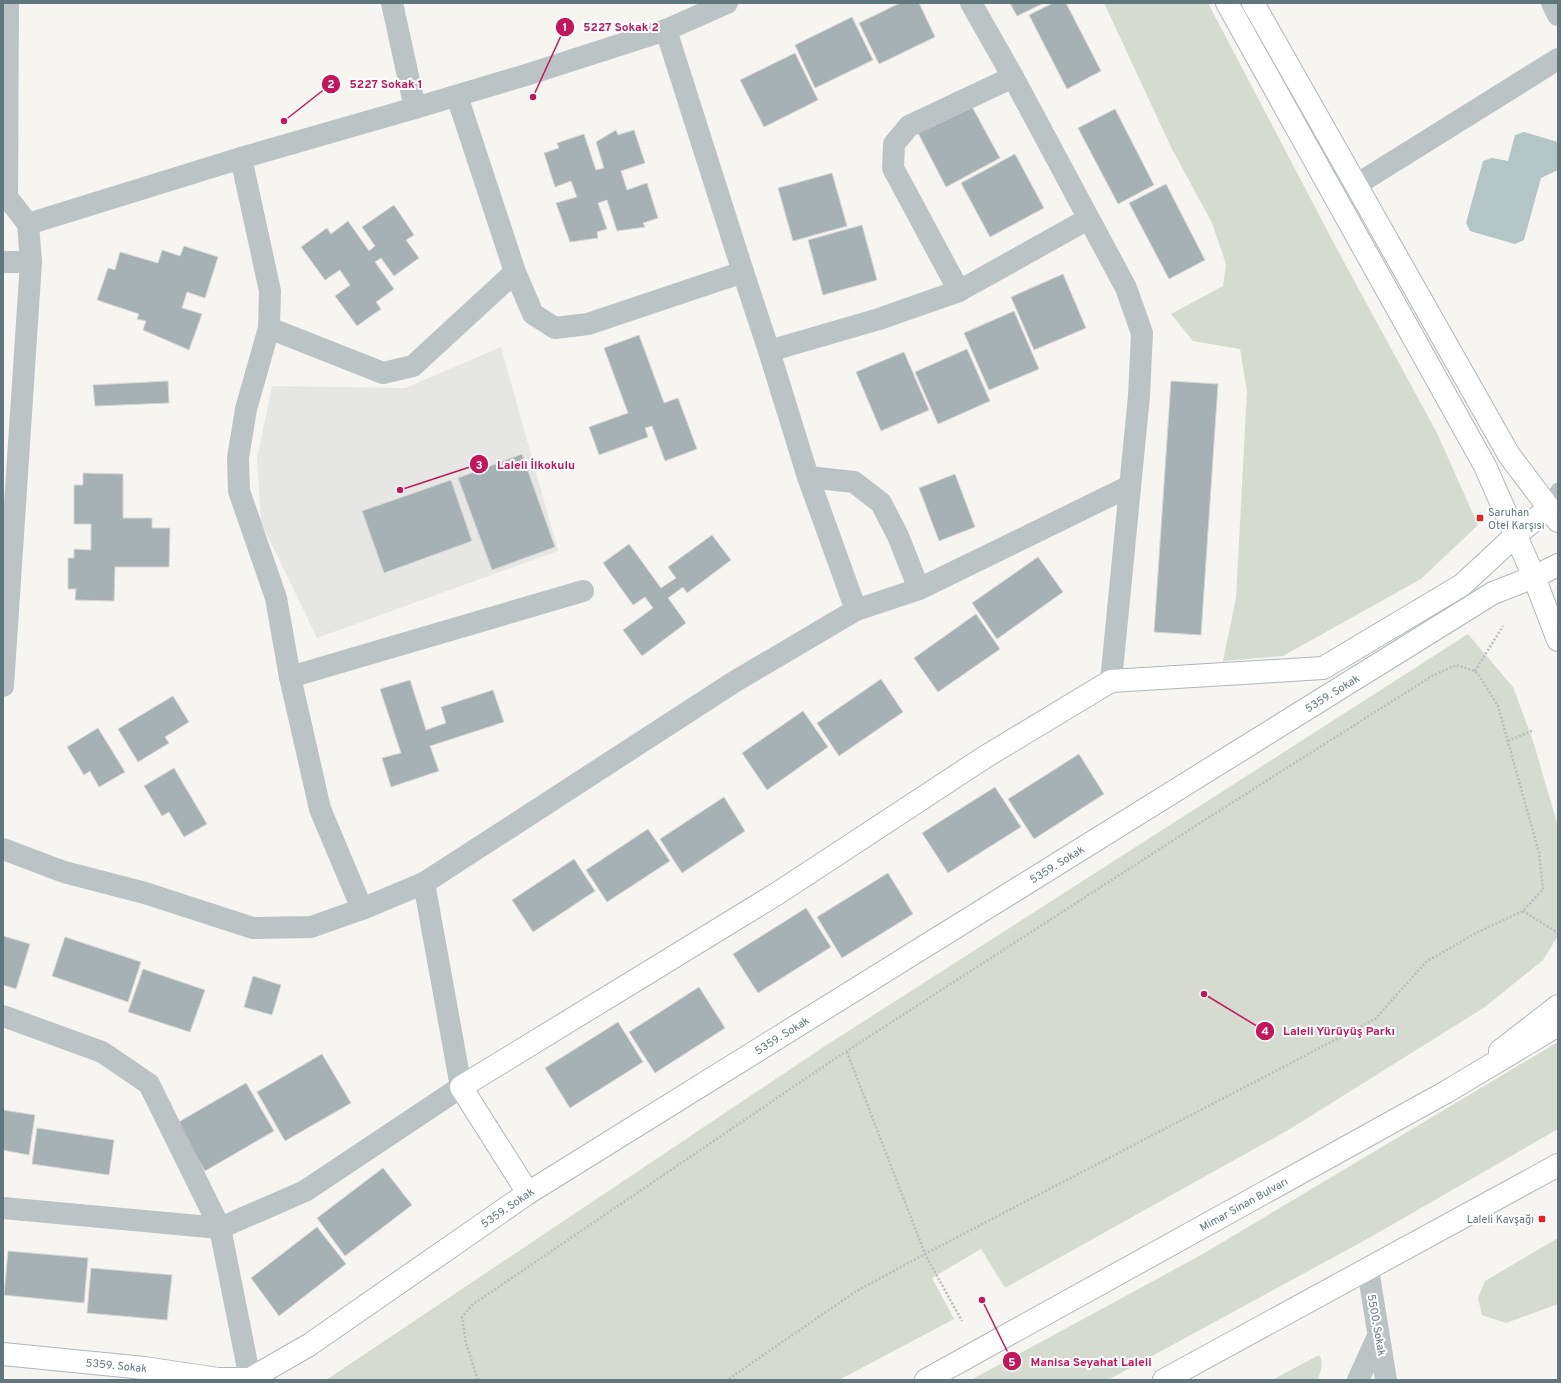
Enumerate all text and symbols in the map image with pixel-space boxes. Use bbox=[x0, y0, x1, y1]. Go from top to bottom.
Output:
callout: 5227 Sokak 2 bbox=[555, 15, 667, 39]
text: 1 bbox=[563, 20, 567, 36]
text: 5227 Sokak 2 bbox=[583, 20, 659, 36]
callout: 5227 Sokak 1 bbox=[321, 72, 430, 96]
text: 2 bbox=[327, 77, 335, 93]
text: 5227 Sokak 1 bbox=[349, 77, 423, 93]
callout: Laleli İlkokulu bbox=[469, 452, 583, 476]
text: 3 bbox=[475, 458, 483, 474]
text: Laleli İlkokulu bbox=[497, 458, 575, 474]
place label: Saruhan Otel Karşısı bbox=[1488, 506, 1545, 533]
marker: Saruhan Otel Karşısı bbox=[1475, 513, 1485, 523]
street label: 5359. Sokak bbox=[1303, 672, 1363, 716]
street label: 5359. Sokak bbox=[1028, 843, 1087, 887]
street label: 5359. Sokak bbox=[752, 1014, 812, 1058]
callout: Laleli Yürüyüş Parkı bbox=[1255, 1019, 1403, 1043]
text: 4 bbox=[1261, 1024, 1269, 1040]
text: Laleli Yürüyüş Parkı bbox=[1283, 1024, 1395, 1040]
street label: Mimar Sinan Bulvarı bbox=[1197, 1175, 1291, 1235]
street label: 5359. Sokak bbox=[479, 1185, 537, 1231]
place label: Laleli Kavşağı bbox=[1467, 1213, 1534, 1227]
marker: Laleli Kavşağı bbox=[1537, 1214, 1547, 1224]
street label: 5500. Sokak bbox=[1364, 1293, 1388, 1357]
callout: Manisa Seyahat Laleli bbox=[1002, 1349, 1160, 1373]
text: 5 bbox=[1008, 1355, 1016, 1371]
text: Manisa Seyahat Laleli bbox=[1030, 1355, 1152, 1371]
street label: 5359. Sokak bbox=[85, 1356, 148, 1376]

